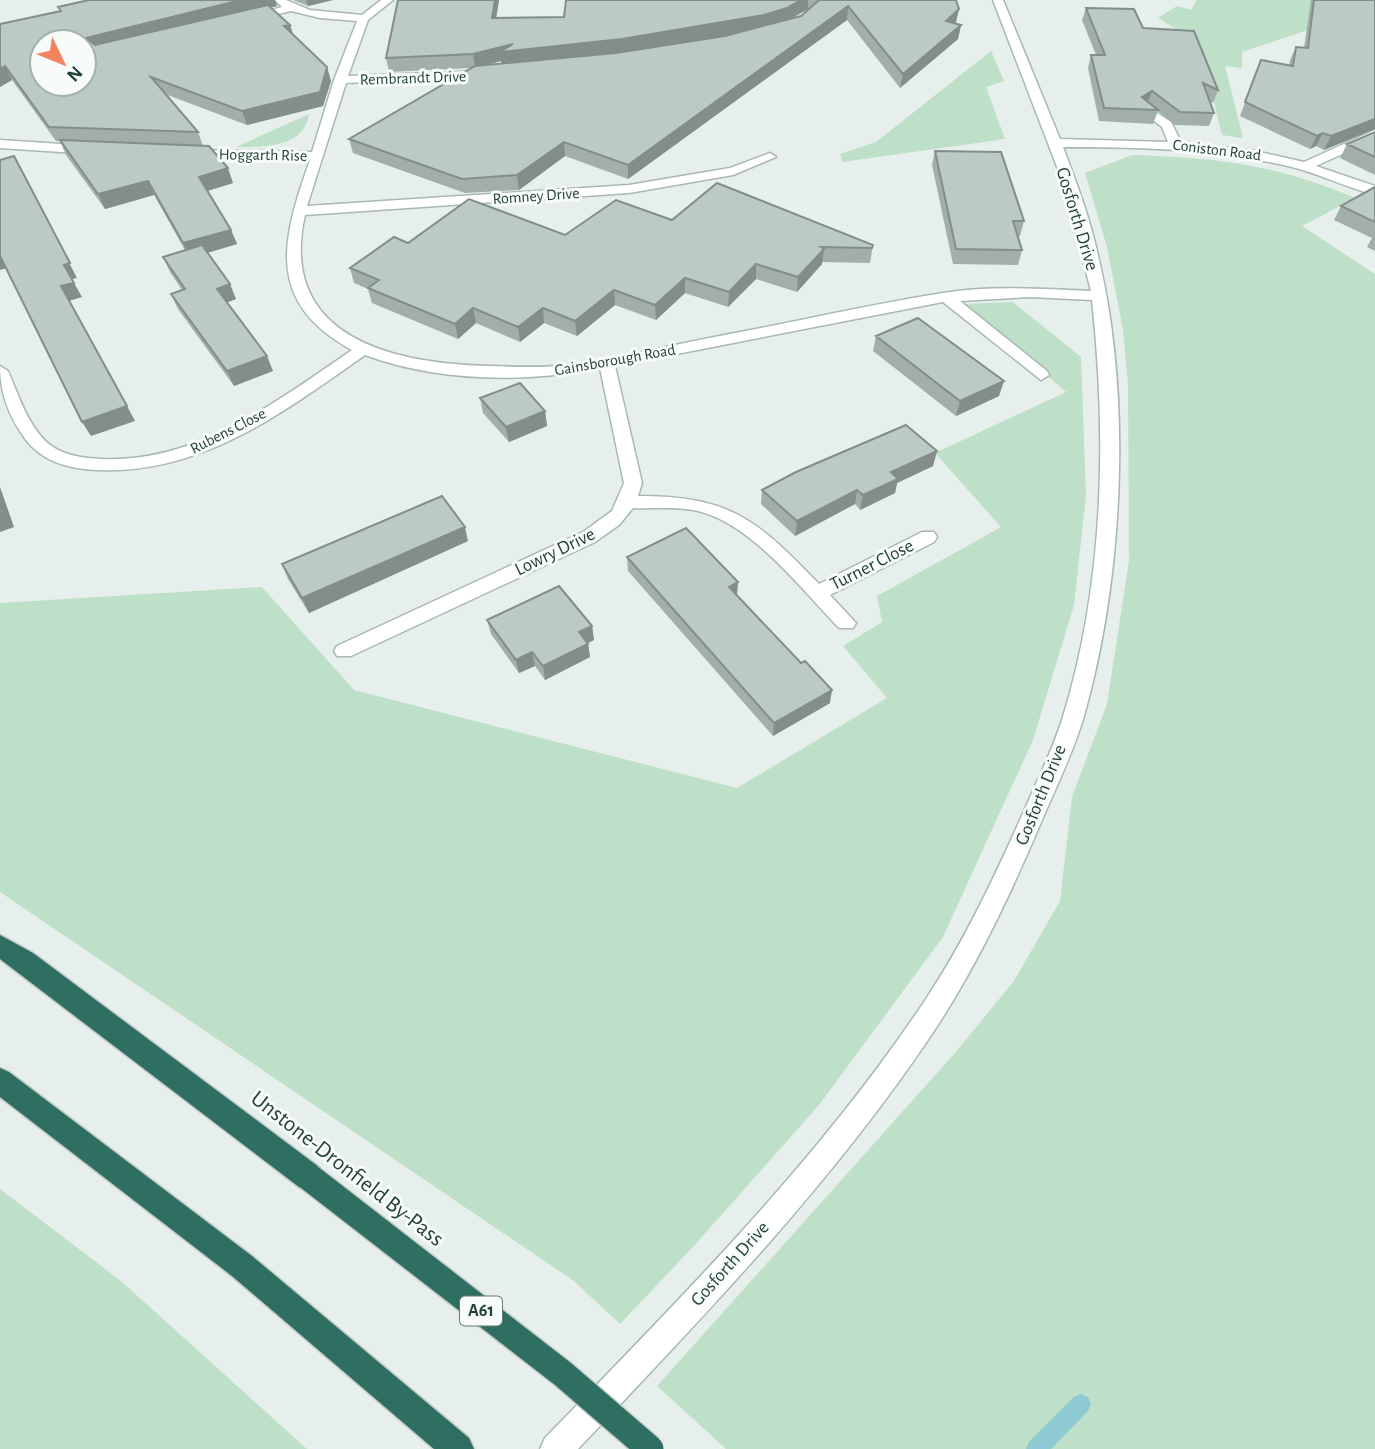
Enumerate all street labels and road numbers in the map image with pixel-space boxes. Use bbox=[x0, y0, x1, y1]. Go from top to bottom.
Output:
street label: Rembrandt Drive bbox=[360, 68, 466, 88]
street label: Coniston Road bbox=[1172, 137, 1262, 163]
street label: Hoggarth Rise bbox=[219, 146, 307, 164]
street label: Gosforth Drive bbox=[1052, 165, 1102, 273]
street label: Romney Drive bbox=[492, 185, 580, 208]
street label: Gainsborough Road bbox=[553, 341, 677, 379]
street label: Rubens Close bbox=[188, 405, 268, 457]
street label: Lowry Drive bbox=[512, 524, 598, 580]
street label: Turner Close bbox=[827, 536, 917, 594]
street label: Gosforth Drive bbox=[1012, 742, 1070, 848]
street label: Unstone-Dronfield By-Pass bbox=[246, 1087, 448, 1251]
street label: Gosforth Drive bbox=[687, 1218, 773, 1310]
road number: A61 bbox=[460, 1296, 502, 1326]

